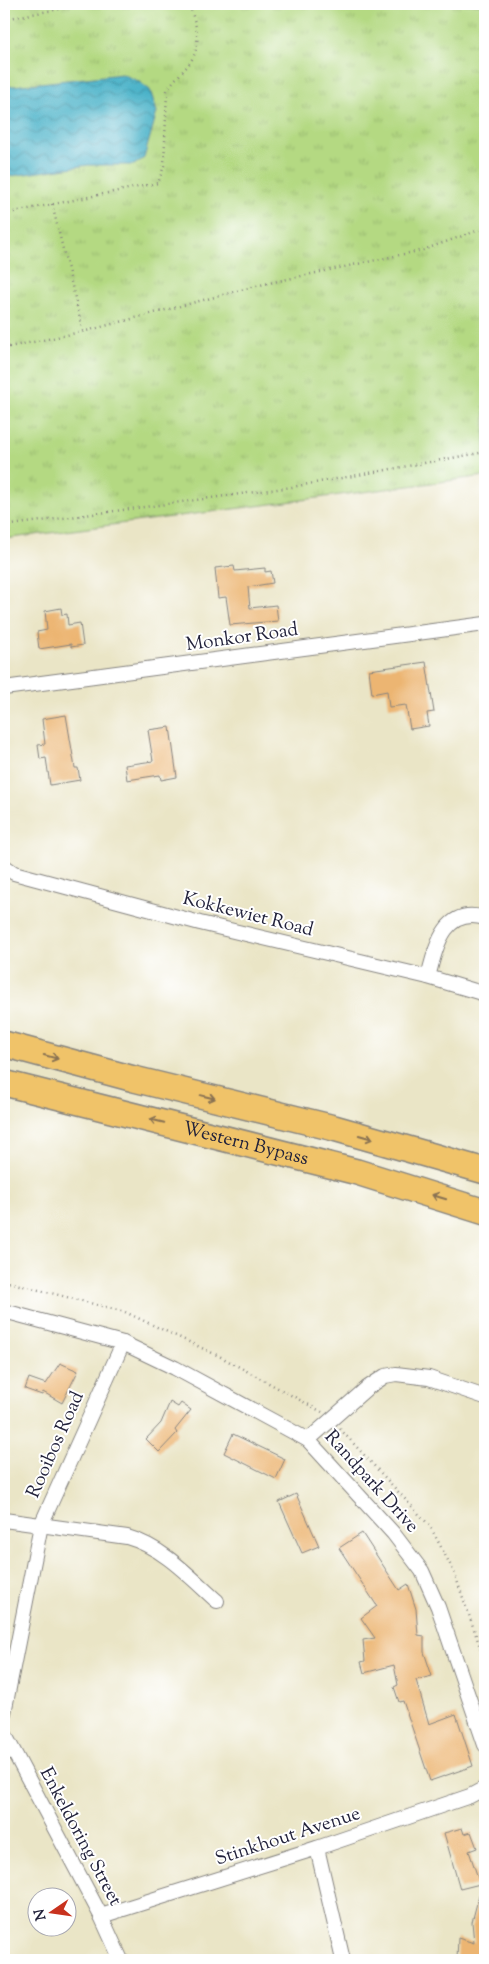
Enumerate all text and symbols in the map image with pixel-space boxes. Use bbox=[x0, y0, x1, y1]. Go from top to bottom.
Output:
street label: Monkor Road bbox=[184, 617, 300, 659]
street label: Kokkewiet Road bbox=[180, 886, 316, 944]
one-way arrow bbox=[42, 1052, 58, 1062]
one-way arrow bbox=[200, 1093, 216, 1102]
street label: Western Bypass bbox=[180, 1115, 311, 1173]
one-way arrow bbox=[149, 1116, 165, 1126]
one-way arrow bbox=[357, 1133, 373, 1143]
one-way arrow bbox=[431, 1192, 447, 1202]
street label: Rooibos Road bbox=[20, 1387, 92, 1503]
street label: Randpark Drive bbox=[317, 1425, 425, 1540]
street label: Enkeldoring Street bbox=[32, 1763, 128, 1912]
street label: Stinkhout Avenue bbox=[212, 1801, 364, 1873]
north arrow bbox=[28, 1886, 78, 1936]
text: N bbox=[30, 1907, 52, 1922]

